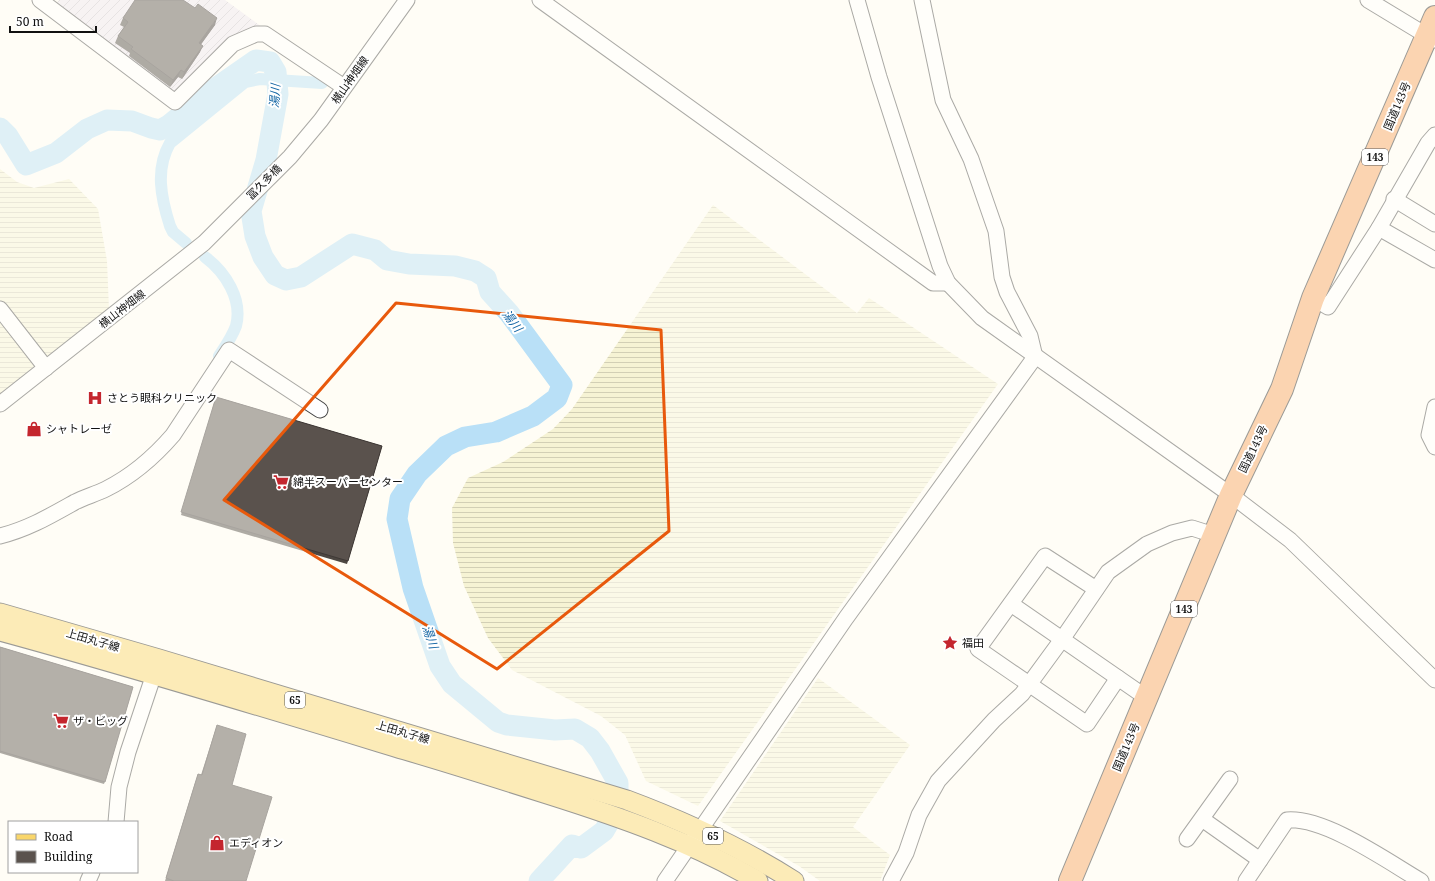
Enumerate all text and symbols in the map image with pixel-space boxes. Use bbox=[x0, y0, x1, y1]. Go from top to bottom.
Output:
scale bar bbox=[10, 8, 96, 34]
text: 50 m bbox=[16, 13, 44, 30]
street label: 横山神畑線 bbox=[328, 53, 372, 107]
street label: 国道143号 bbox=[1380, 79, 1413, 132]
water label: 湯川 bbox=[265, 81, 284, 109]
road number: 143 bbox=[1362, 149, 1388, 165]
street label: 冨久多橋 bbox=[243, 161, 285, 203]
street label: 横山神畑線 bbox=[95, 286, 148, 331]
water label: 湯川 bbox=[498, 306, 528, 337]
hospital icon: さとう眼科クリニック bbox=[86, 389, 104, 407]
place label: さとう眼科クリニック bbox=[107, 390, 217, 405]
shop icon: シャトレーゼ bbox=[25, 420, 43, 438]
place label: シャトレーゼ bbox=[46, 421, 112, 436]
street label: 国道143号 bbox=[1235, 422, 1271, 475]
supermarket icon: 綿半スーパーセンター bbox=[272, 473, 290, 491]
place label: 綿半スーパーセンター bbox=[293, 474, 403, 489]
road number: 143 bbox=[1171, 601, 1197, 617]
water label: 湯川 bbox=[419, 623, 443, 653]
street label: 上田丸子線 bbox=[65, 625, 122, 654]
place icon: 福田 bbox=[941, 634, 959, 652]
place label: 福田 bbox=[962, 635, 984, 650]
road number: 65 bbox=[285, 692, 305, 708]
supermarket icon: ザ・ビッグ bbox=[52, 712, 70, 730]
place label: ザ・ビッグ bbox=[73, 713, 128, 728]
street label: 上田丸子線 bbox=[375, 717, 432, 746]
street label: 国道143号 bbox=[1109, 720, 1142, 773]
legend bbox=[8, 821, 138, 873]
text: Road bbox=[44, 828, 74, 845]
road number: 65 bbox=[703, 828, 723, 844]
shop icon: エディオン bbox=[208, 834, 226, 852]
place label: エディオン bbox=[229, 835, 283, 850]
text: Building bbox=[44, 848, 93, 865]

